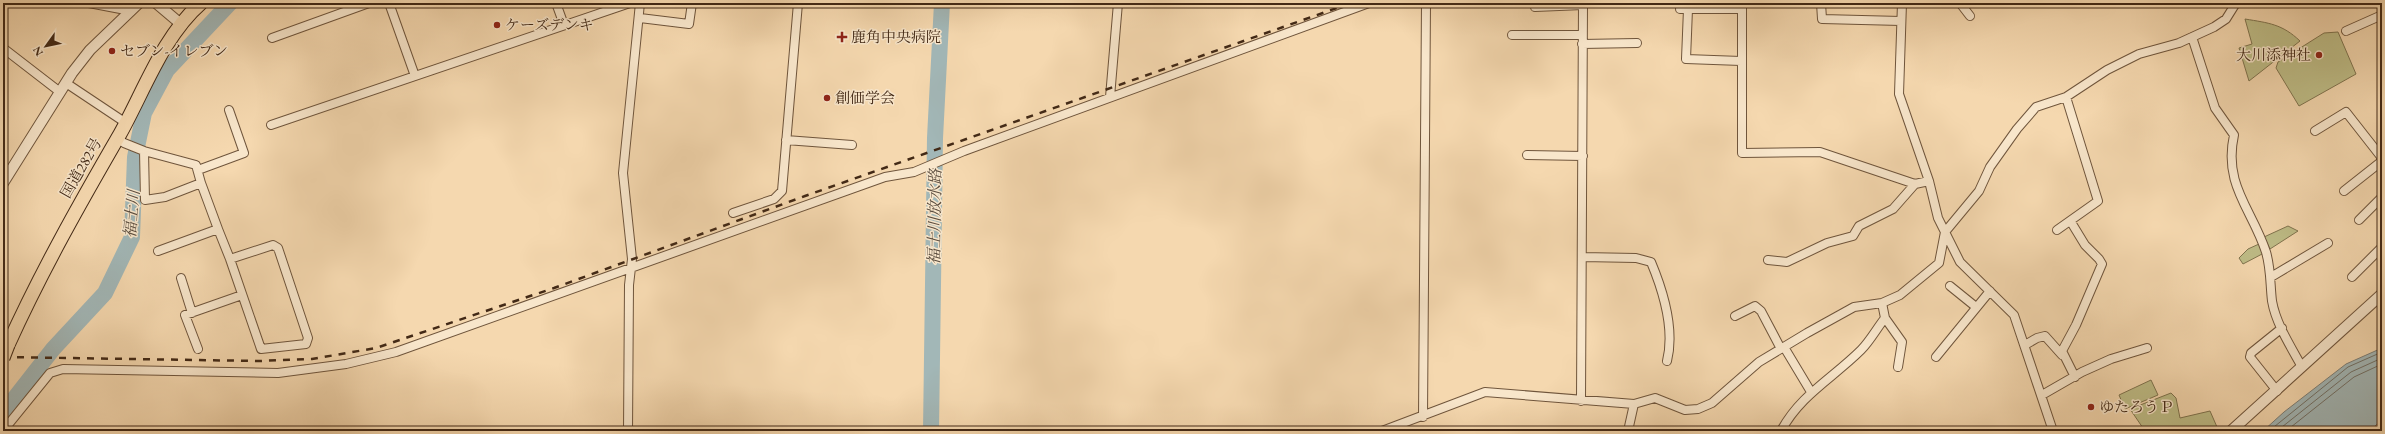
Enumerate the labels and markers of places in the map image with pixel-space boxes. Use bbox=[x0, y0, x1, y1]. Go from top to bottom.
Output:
place label: ケーズデンキ bbox=[505, 15, 594, 34]
marker: ケーズデンキ bbox=[492, 20, 502, 30]
place label: 鹿角中央病院 bbox=[851, 27, 941, 46]
marker: 鹿角中央病院 bbox=[836, 31, 848, 43]
place label: セブン-イレブン bbox=[120, 41, 228, 60]
place label: 大川添神社 bbox=[2236, 45, 2311, 64]
marker: セブン-イレブン bbox=[107, 46, 117, 56]
marker: 大川添神社 bbox=[2314, 50, 2324, 60]
place label: 創価学会 bbox=[835, 88, 895, 107]
marker: 創価学会 bbox=[822, 93, 832, 103]
place label: ゆたろうＰ bbox=[2099, 397, 2174, 416]
marker: ゆたろうＰ bbox=[2086, 402, 2096, 412]

